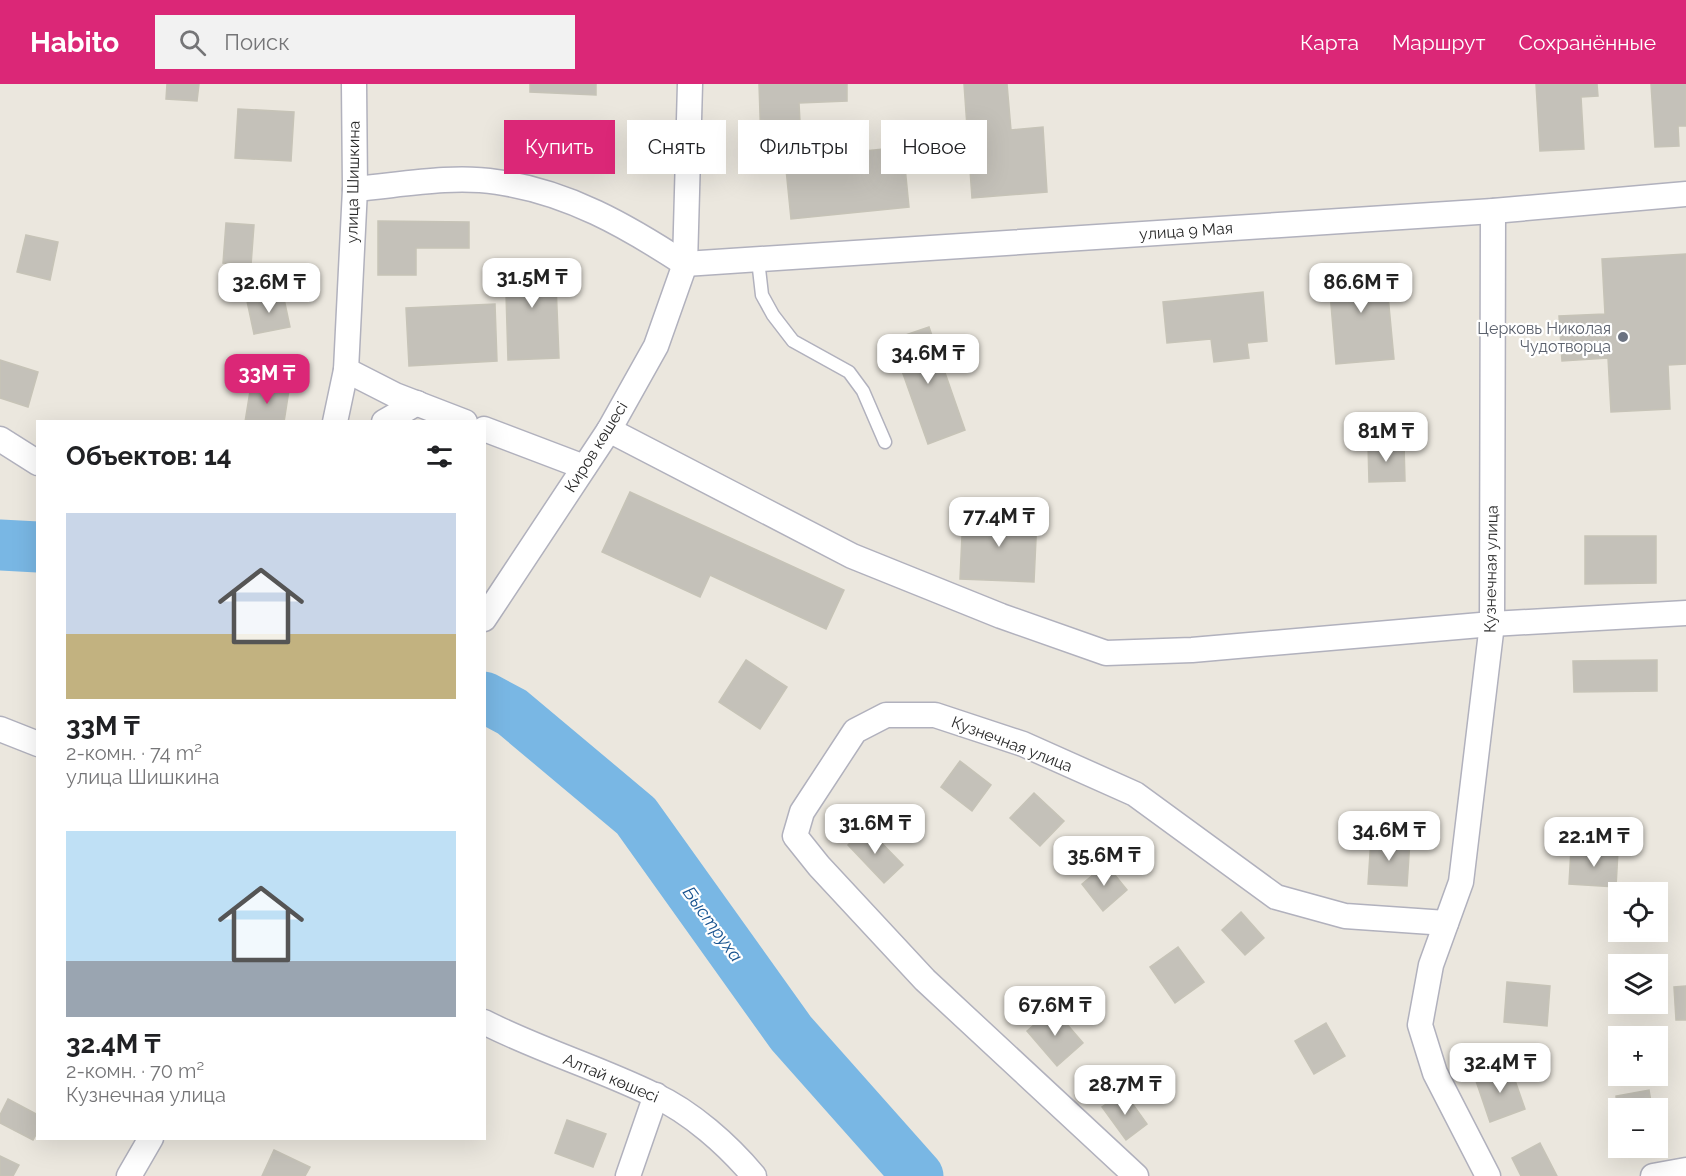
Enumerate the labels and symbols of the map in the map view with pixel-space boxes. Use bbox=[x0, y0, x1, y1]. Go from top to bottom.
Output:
street label: улица Шишкина bbox=[342, 120, 364, 244]
street label: улица 9 Мая bbox=[1139, 218, 1233, 244]
pin: 31.5M ₸ bbox=[477, 258, 587, 309]
pin: 32.6M ₸ bbox=[214, 263, 324, 314]
pin: 86.6M ₸ bbox=[1306, 263, 1416, 314]
place label: Церковь Николая Чудотворца bbox=[1477, 319, 1611, 356]
marker: Церковь Николая Чудотворца bbox=[1616, 330, 1630, 344]
pin: 34.6M ₸ bbox=[873, 334, 983, 385]
pin: 33M ₸ bbox=[225, 354, 309, 405]
street label: Киров көшесі bbox=[561, 398, 631, 496]
pin: 81M ₸ bbox=[1344, 412, 1428, 463]
pin: 77.4M ₸ bbox=[944, 497, 1054, 548]
street label: Кузнечная улица bbox=[1480, 505, 1502, 633]
street label: Кузнечная улица bbox=[949, 712, 1075, 776]
pin: 31.6M ₸ bbox=[820, 804, 930, 855]
pin: 34.6M ₸ bbox=[1334, 811, 1444, 862]
pin: 22.1M ₸ bbox=[1539, 817, 1649, 868]
pin: 35.6M ₸ bbox=[1049, 836, 1159, 887]
water label: Быструха bbox=[679, 882, 747, 966]
pin: 67.6M ₸ bbox=[1000, 986, 1110, 1037]
pin: 32.4M ₸ bbox=[1445, 1043, 1555, 1094]
street label: Алтай көшесі bbox=[561, 1049, 661, 1107]
pin: 28.7M ₸ bbox=[1070, 1065, 1180, 1116]

